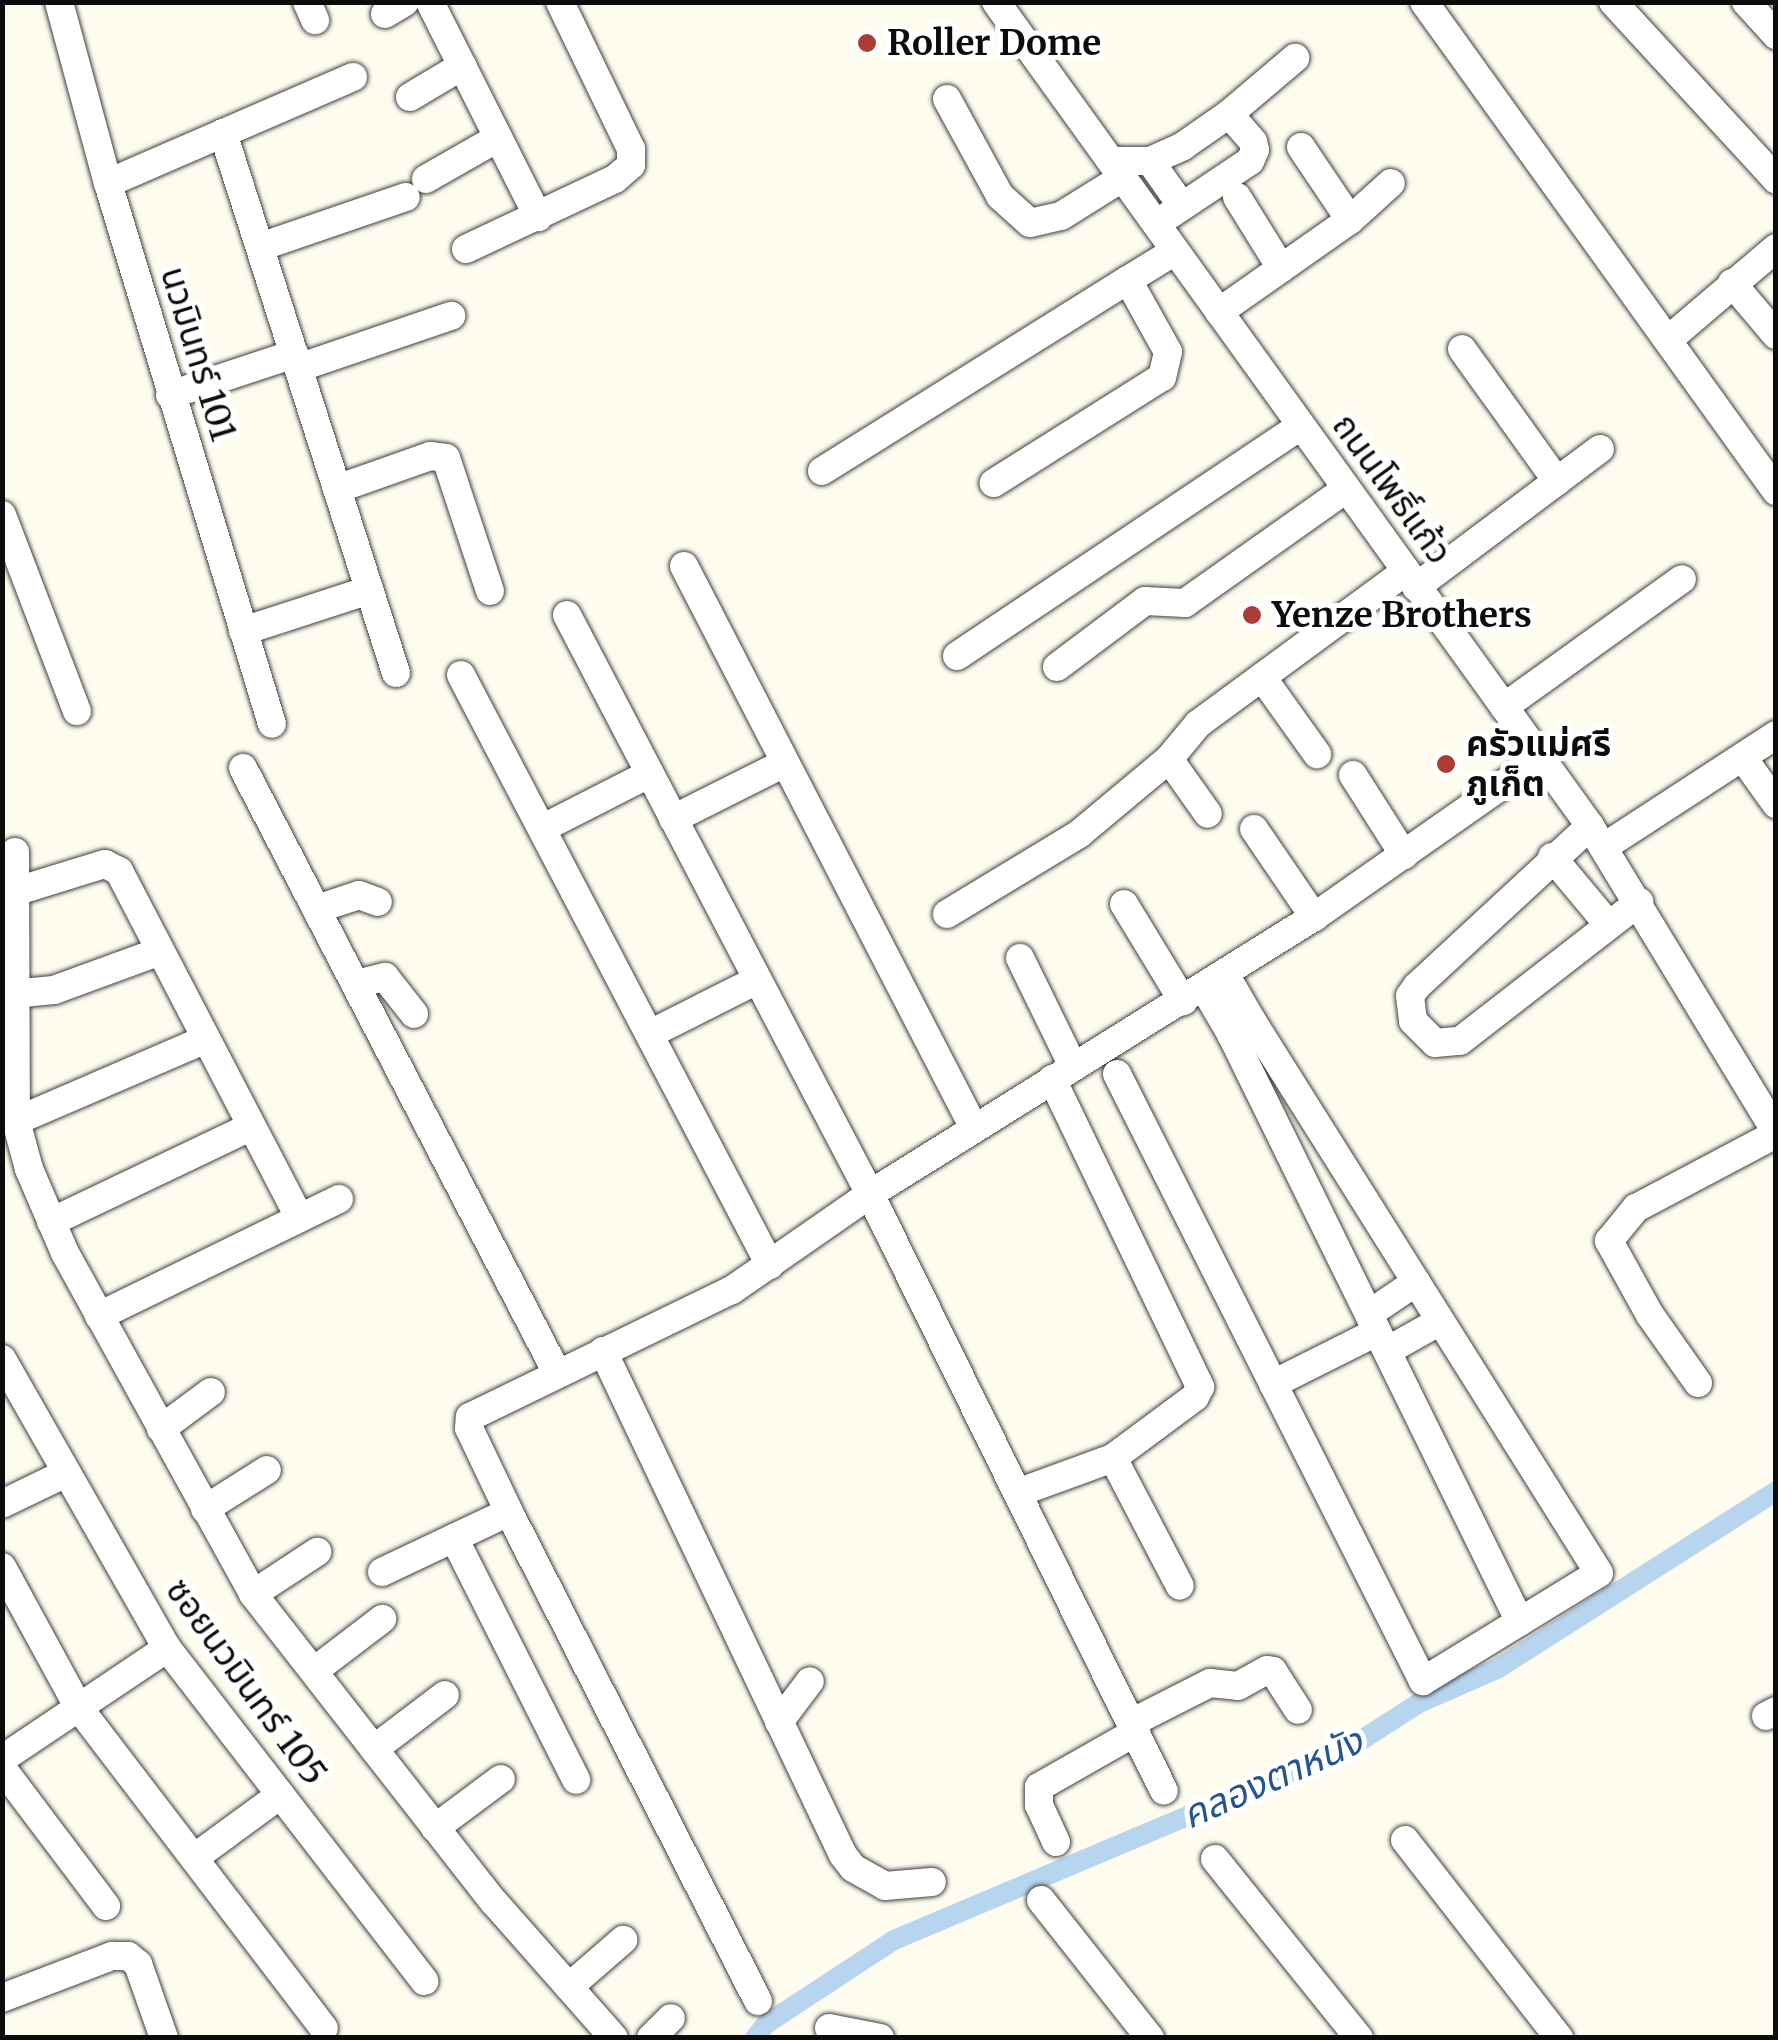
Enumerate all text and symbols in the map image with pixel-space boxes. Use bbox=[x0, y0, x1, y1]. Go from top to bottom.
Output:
place label: Roller Dome bbox=[887, 22, 1101, 64]
marker: Roller Dome bbox=[856, 32, 878, 54]
street label: นวมินทร์ 101 bbox=[152, 262, 244, 446]
street label: ถนนโพธิ์แก้ว bbox=[1323, 406, 1461, 572]
place label: Yenze Brothers bbox=[1272, 594, 1532, 636]
marker: Yenze Brothers bbox=[1241, 604, 1263, 626]
place label: ครัวแม่ศรี ภูเก็ต bbox=[1466, 723, 1611, 805]
marker: ครัวแม่ศรี ภูเก็ต bbox=[1435, 753, 1457, 775]
street label: ซอยนวมินทร์ 105 bbox=[157, 1570, 335, 1794]
water label: คลองตาหนัง bbox=[1175, 1718, 1369, 1838]

